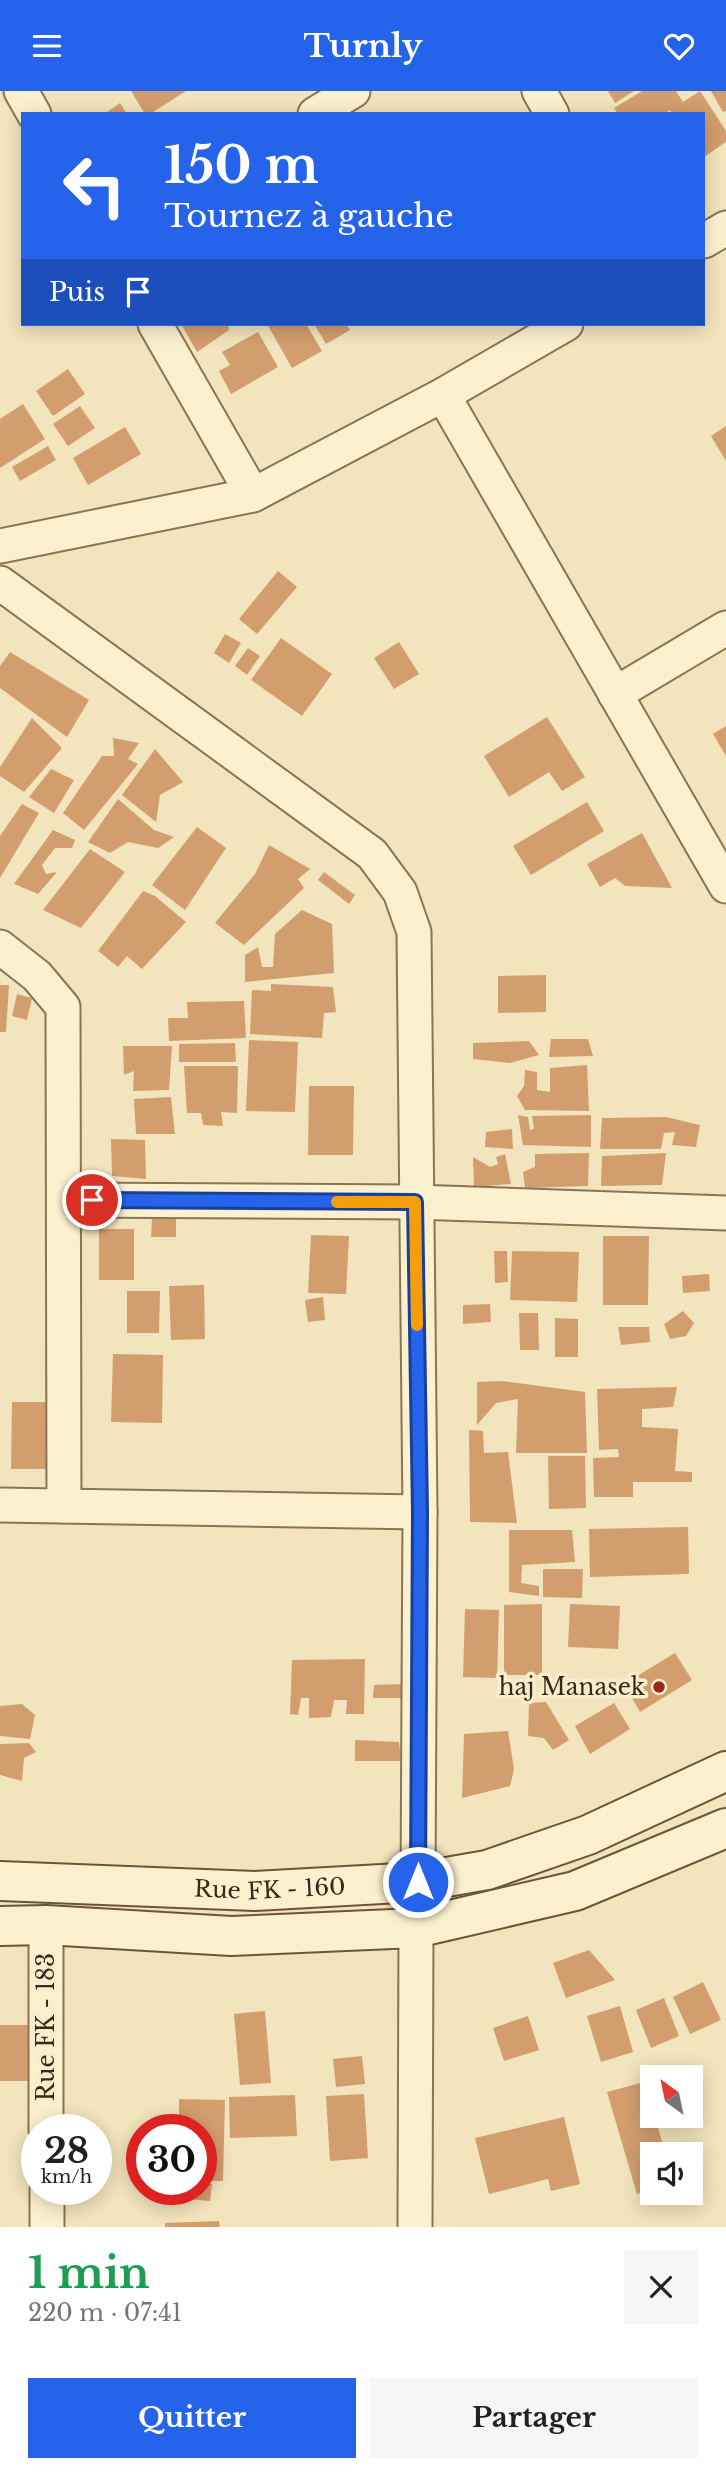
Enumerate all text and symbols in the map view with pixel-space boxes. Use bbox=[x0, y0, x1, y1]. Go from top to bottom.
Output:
text: Turnly bbox=[303, 26, 423, 66]
icon: menu bbox=[28, 27, 66, 65]
icon: heart bbox=[660, 27, 698, 65]
text: 150 m bbox=[164, 135, 319, 196]
icon: left bbox=[49, 140, 140, 231]
text: Tournez à gauche bbox=[164, 196, 454, 236]
icon: arrive bbox=[119, 273, 157, 311]
text: Puis bbox=[49, 276, 105, 308]
pin bbox=[62, 1170, 122, 1230]
icon: arrive bbox=[73, 1181, 111, 1219]
place label: haj Manasek bbox=[499, 1673, 646, 1701]
marker: haj Manasek bbox=[651, 1679, 667, 1695]
position arrow bbox=[381, 1845, 455, 1919]
street label: Rue FK - 160 bbox=[194, 1872, 346, 1905]
street label: Rue FK - 183 bbox=[32, 1953, 60, 2101]
north arrow bbox=[640, 2065, 704, 2128]
map controls bbox=[640, 2065, 703, 2205]
speed limit sign: 30 bbox=[126, 2114, 217, 2205]
text: 28 bbox=[44, 2129, 89, 2172]
button: sound bbox=[640, 2142, 703, 2205]
text: km/h bbox=[41, 2166, 92, 2188]
text: 1 min bbox=[28, 2247, 150, 2299]
button: close bbox=[624, 2250, 698, 2324]
text: 220 m · 07:41 bbox=[28, 2299, 182, 2327]
button: Quitter bbox=[28, 2378, 356, 2458]
button: Partager bbox=[370, 2378, 698, 2458]

